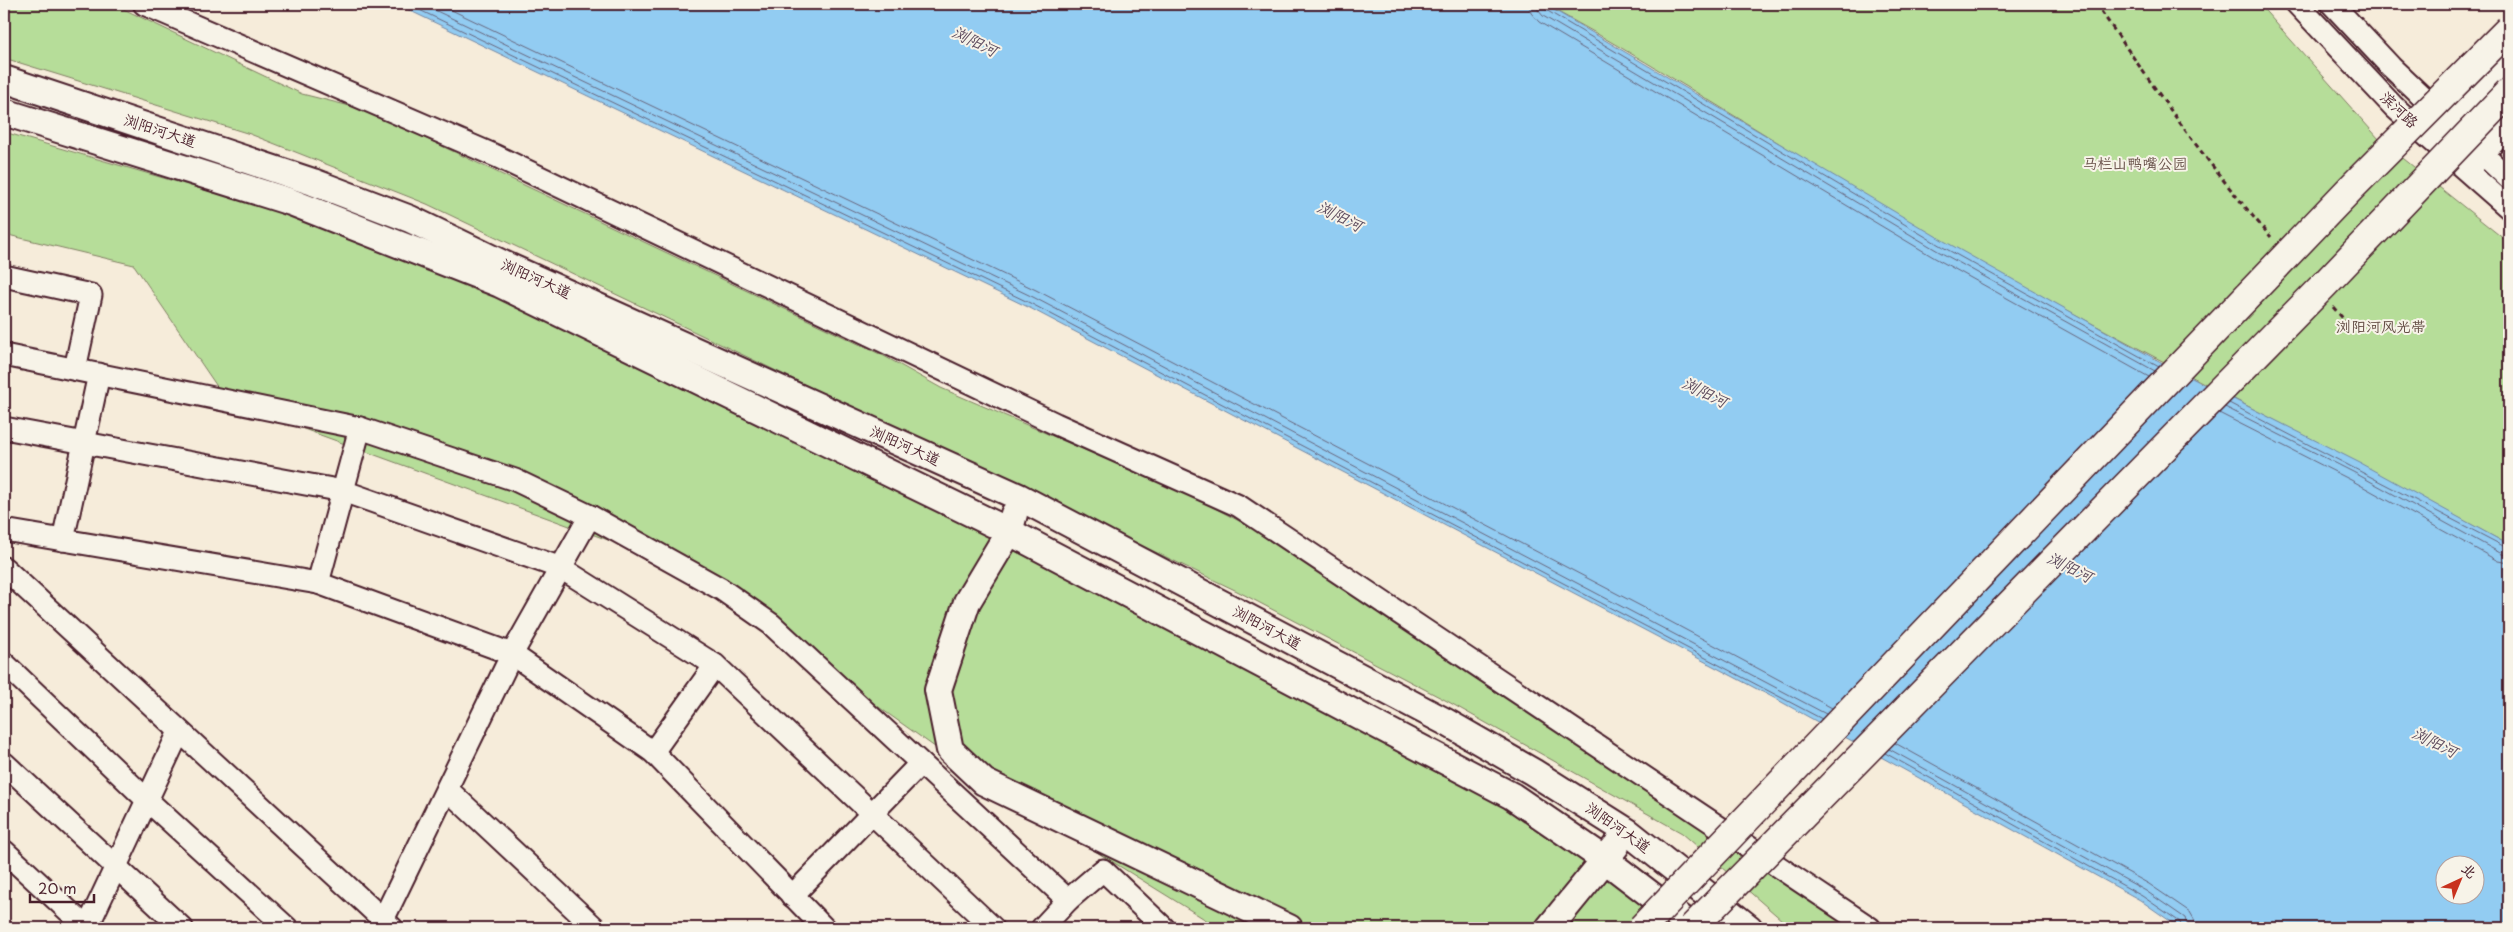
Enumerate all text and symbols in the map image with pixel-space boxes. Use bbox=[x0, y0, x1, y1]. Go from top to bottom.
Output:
water label: 浏阳河 bbox=[949, 19, 1005, 63]
street label: 滨河路 bbox=[2376, 85, 2424, 133]
street label: 浏阳河大道 bbox=[121, 107, 200, 152]
park label: 马栏山鸭嘴公园 bbox=[2082, 151, 2188, 174]
water label: 浏阳河 bbox=[1314, 194, 1370, 238]
street label: 浏阳河大道 bbox=[498, 252, 576, 303]
park label: 浏阳河风光带 bbox=[2336, 314, 2426, 337]
water label: 浏阳河 bbox=[1679, 370, 1735, 414]
street label: 浏阳河大道 bbox=[867, 419, 945, 470]
water label: 浏阳河 bbox=[2044, 545, 2100, 589]
street label: 浏阳河大道 bbox=[1229, 599, 1306, 654]
water label: 浏阳河 bbox=[2409, 720, 2465, 764]
street label: 浏阳河大道 bbox=[1582, 796, 1656, 858]
north arrow bbox=[2436, 854, 2486, 904]
text: 北 bbox=[2457, 858, 2482, 883]
scale bar bbox=[30, 872, 94, 904]
text: 20 m bbox=[38, 876, 77, 899]

